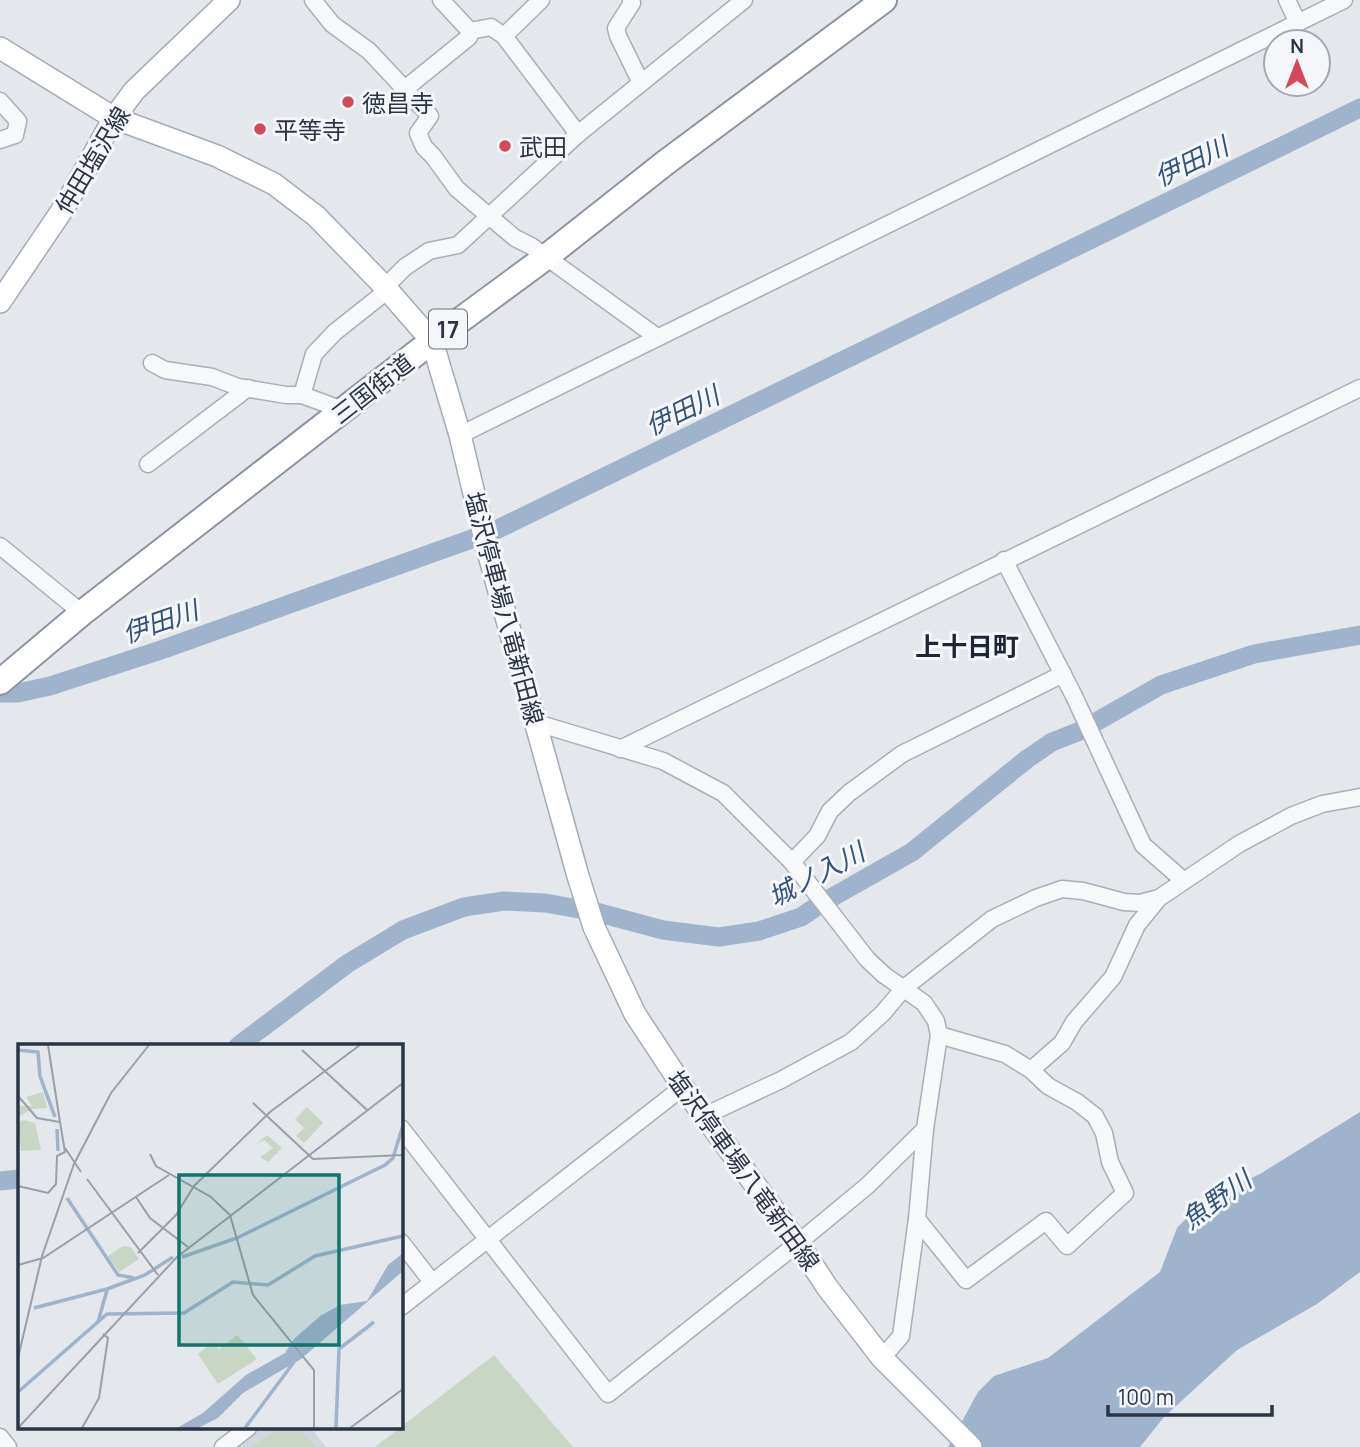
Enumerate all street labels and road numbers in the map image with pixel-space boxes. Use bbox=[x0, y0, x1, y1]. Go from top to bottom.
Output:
street label: 仲田塩沢線 bbox=[47, 100, 137, 220]
road number: 17 bbox=[429, 310, 467, 348]
street label: 三国街道 bbox=[324, 345, 420, 431]
street label: 塩沢停車場八竜新田線 bbox=[458, 488, 552, 728]
street label: 塩沢停車場八竜新田線 bbox=[660, 1063, 828, 1277]

